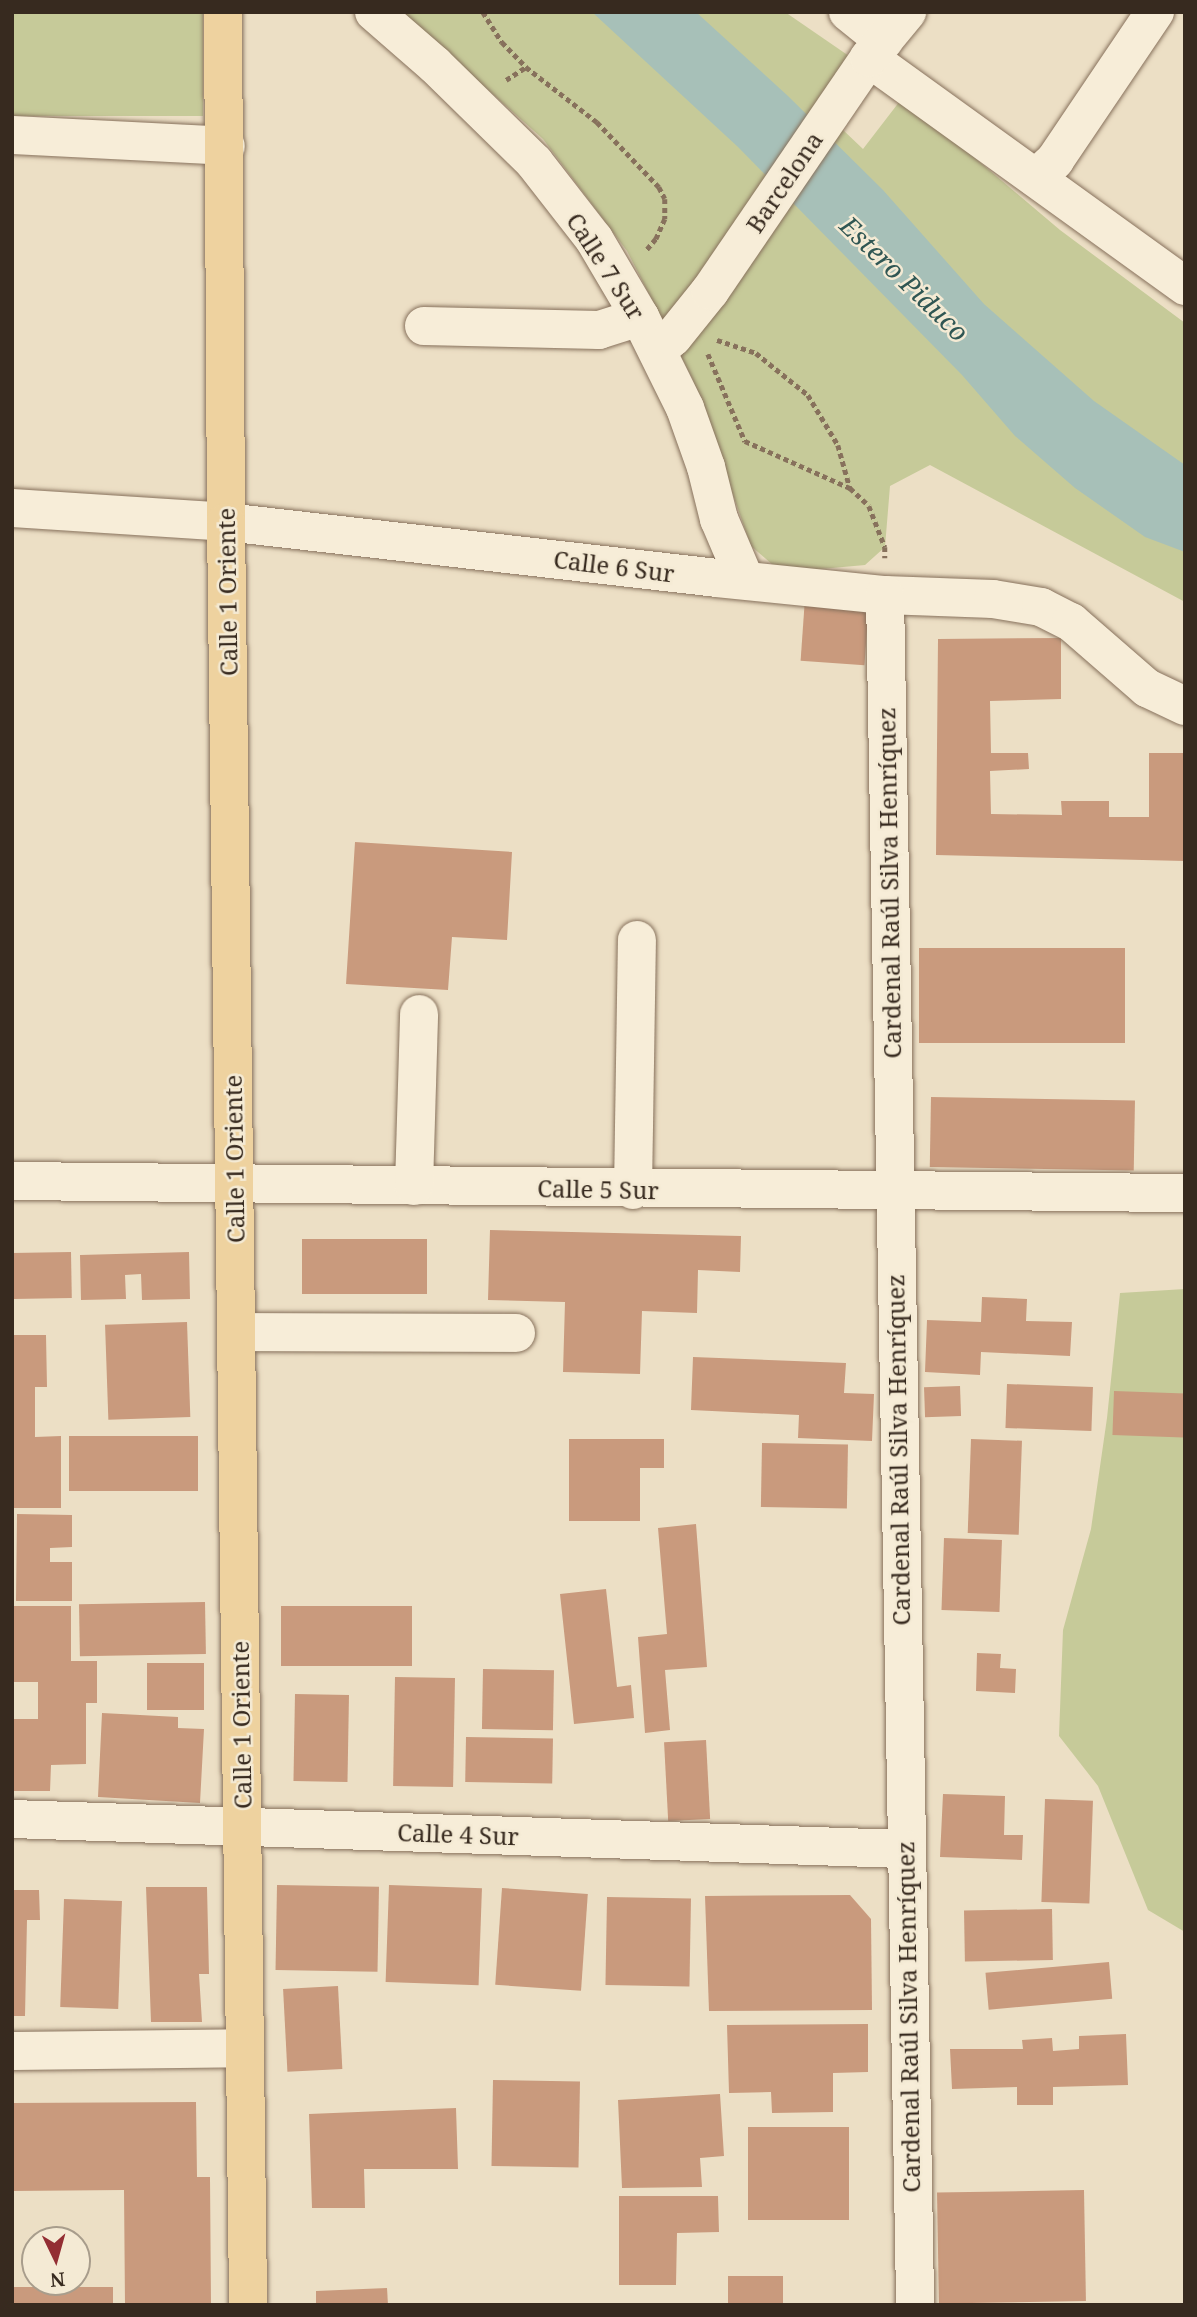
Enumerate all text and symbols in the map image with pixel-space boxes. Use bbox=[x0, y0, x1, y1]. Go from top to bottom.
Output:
street label: Barcelona bbox=[740, 126, 828, 238]
street label: Calle 7 Sur bbox=[561, 207, 651, 325]
water label: Estero Piduco bbox=[833, 210, 975, 348]
street label: Calle 1 Oriente bbox=[211, 508, 243, 676]
street label: Calle 6 Sur bbox=[552, 544, 676, 588]
street label: Cardenal Raúl Silva Henríquez bbox=[872, 707, 906, 1059]
street label: Calle 1 Oriente bbox=[218, 1075, 250, 1243]
street label: Calle 5 Sur bbox=[537, 1174, 659, 1204]
street label: Cardenal Raúl Silva Henríquez bbox=[881, 1274, 915, 1626]
street label: Calle 1 Oriente bbox=[225, 1641, 257, 1809]
street label: Calle 4 Sur bbox=[397, 1817, 519, 1851]
street label: Cardenal Raúl Silva Henríquez bbox=[891, 1841, 925, 2193]
north arrow bbox=[21, 2226, 91, 2296]
text: N bbox=[49, 2266, 66, 2294]

